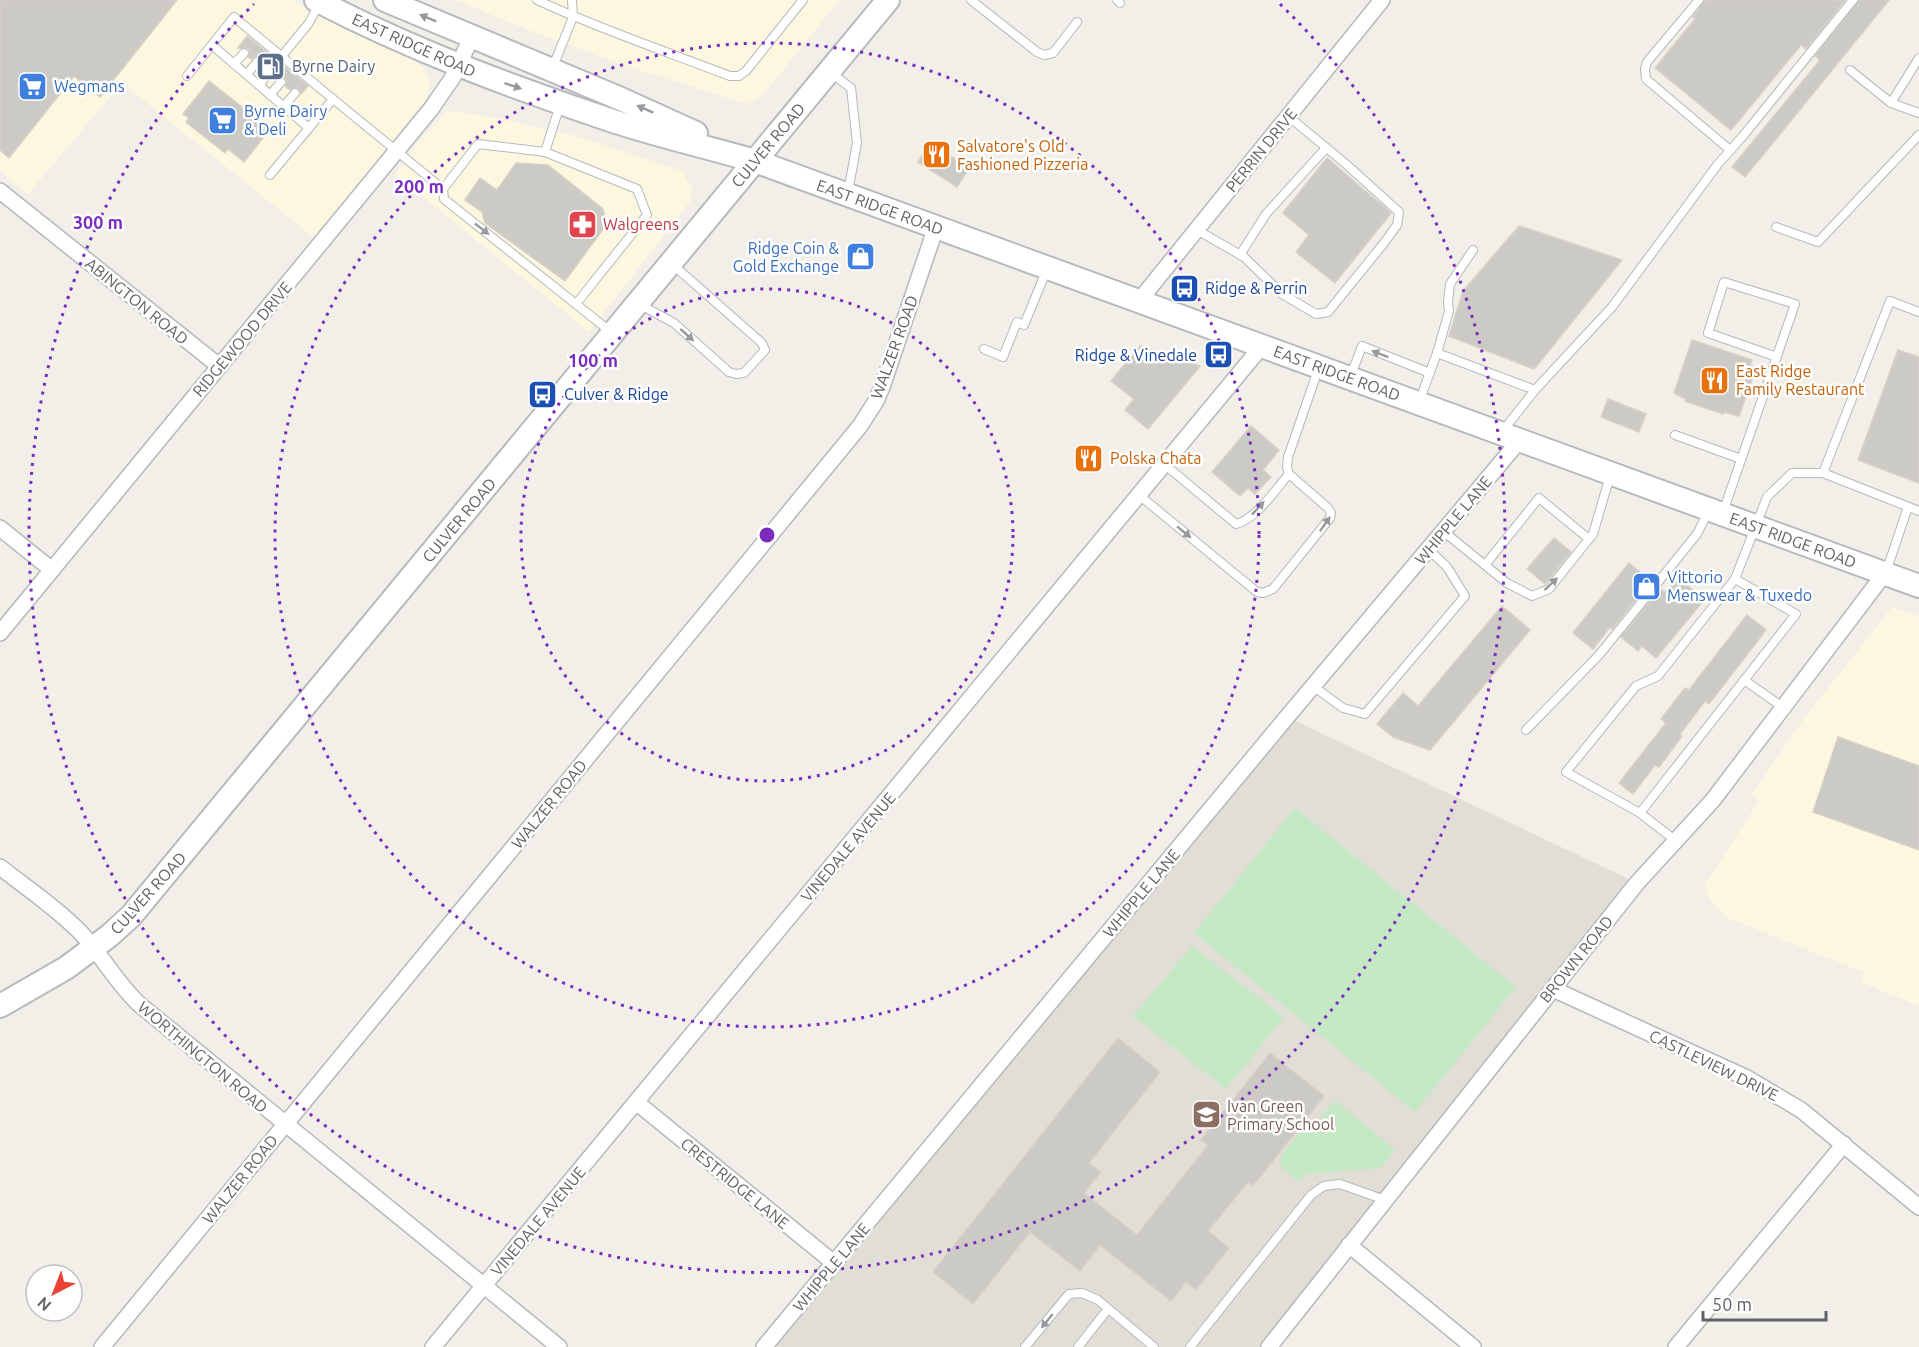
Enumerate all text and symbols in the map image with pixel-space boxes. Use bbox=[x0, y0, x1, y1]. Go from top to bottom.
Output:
street label: EAST RIDGE ROAD bbox=[349, 10, 479, 80]
one-way arrow bbox=[419, 13, 437, 23]
fuel station icon: Byrne Dairy bbox=[255, 50, 287, 82]
place label: Byrne Dairy bbox=[292, 57, 375, 75]
supermarket icon: Wegmans bbox=[17, 70, 49, 102]
place label: Wegmans bbox=[54, 77, 125, 95]
one-way arrow bbox=[504, 82, 522, 91]
street label: CULVER ROAD bbox=[728, 99, 808, 191]
place label: Byrne Dairy & Deli bbox=[244, 102, 327, 138]
supermarket icon: Byrne Dairy & Deli bbox=[207, 104, 239, 136]
one-way arrow bbox=[636, 105, 653, 114]
street label: PERRIN DRIVE bbox=[1222, 105, 1300, 195]
place label: Salvatore's Old Fashioned Pizzeria bbox=[957, 137, 1088, 173]
restaurant icon: Salvatore's Old Fashioned Pizzeria bbox=[920, 139, 952, 171]
text: 200 m bbox=[394, 176, 444, 196]
street label: EAST RIDGE ROAD bbox=[814, 176, 946, 238]
pharmacy icon: Walgreens bbox=[566, 208, 598, 240]
text: 300 m bbox=[73, 212, 123, 232]
place label: Walgreens bbox=[603, 215, 679, 233]
one-way arrow bbox=[474, 223, 490, 236]
place label: Ridge Coin & Gold Exchange bbox=[733, 239, 840, 275]
shop icon: Ridge Coin & Gold Exchange bbox=[844, 241, 876, 273]
street label: ABINGTON ROAD bbox=[82, 254, 192, 348]
bus stop icon: Ridge & Perrin bbox=[1168, 272, 1200, 304]
street label: RIDGEWOOD DRIVE bbox=[189, 278, 295, 400]
place label: Ridge & Perrin bbox=[1205, 279, 1307, 297]
street label: WALZER ROAD bbox=[867, 293, 921, 401]
one-way arrow bbox=[679, 328, 694, 342]
bus stop icon: Ridge & Vinedale bbox=[1202, 339, 1234, 371]
street label: EAST RIDGE ROAD bbox=[1271, 342, 1403, 404]
place label: Ridge & Vinedale bbox=[1075, 346, 1197, 364]
one-way arrow bbox=[1371, 348, 1389, 358]
text: 100 m bbox=[568, 350, 618, 370]
place label: East Ridge Family Restaurant bbox=[1736, 362, 1865, 398]
restaurant icon: East Ridge Family Restaurant bbox=[1699, 364, 1731, 396]
bus stop icon: Culver & Ridge bbox=[527, 378, 559, 410]
place label: Culver & Ridge bbox=[564, 385, 669, 403]
restaurant icon: Polska Chata bbox=[1073, 442, 1105, 474]
place label: Polska Chata bbox=[1110, 449, 1202, 467]
street label: WHIPPLE LANE bbox=[1411, 472, 1495, 568]
street label: CULVER ROAD bbox=[419, 474, 499, 566]
one-way arrow bbox=[1251, 502, 1265, 516]
street label: EAST RIDGE ROAD bbox=[1727, 509, 1859, 571]
one-way arrow bbox=[1319, 516, 1331, 532]
centre of rings bbox=[757, 525, 777, 545]
one-way arrow bbox=[1176, 525, 1191, 538]
place label: Vittorio Menswear & Tuxedo bbox=[1667, 568, 1812, 604]
shop icon: Vittorio Menswear & Tuxedo bbox=[1630, 570, 1662, 602]
one-way arrow bbox=[1543, 577, 1558, 591]
street label: WALZER ROAD bbox=[508, 756, 590, 852]
street label: VINEDALE AVENUE bbox=[797, 789, 899, 905]
street label: WHIPPLE LANE bbox=[1099, 845, 1183, 941]
street label: CULVER ROAD bbox=[106, 848, 190, 938]
street label: BROWN ROAD bbox=[1536, 912, 1616, 1006]
street label: WORTHINGTON ROAD bbox=[135, 998, 271, 1116]
street label: CASTLEVIEW DRIVE bbox=[1647, 1026, 1782, 1104]
place label: Ivan Green Primary School bbox=[1227, 1097, 1334, 1133]
school or university icon: Ivan Green Primary School bbox=[1190, 1099, 1222, 1131]
street label: WALZER ROAD bbox=[199, 1131, 281, 1227]
street label: CRESTRIDGE LANE bbox=[677, 1134, 793, 1232]
street label: VINEDALE AVENUE bbox=[487, 1163, 589, 1279]
street label: WHIPPLE LANE bbox=[789, 1219, 873, 1315]
north arrow bbox=[24, 1263, 84, 1323]
scale bar bbox=[1703, 1284, 1826, 1322]
text: N bbox=[34, 1293, 54, 1315]
text: 50 m bbox=[1712, 1294, 1752, 1314]
one-way arrow bbox=[1041, 1313, 1054, 1328]

